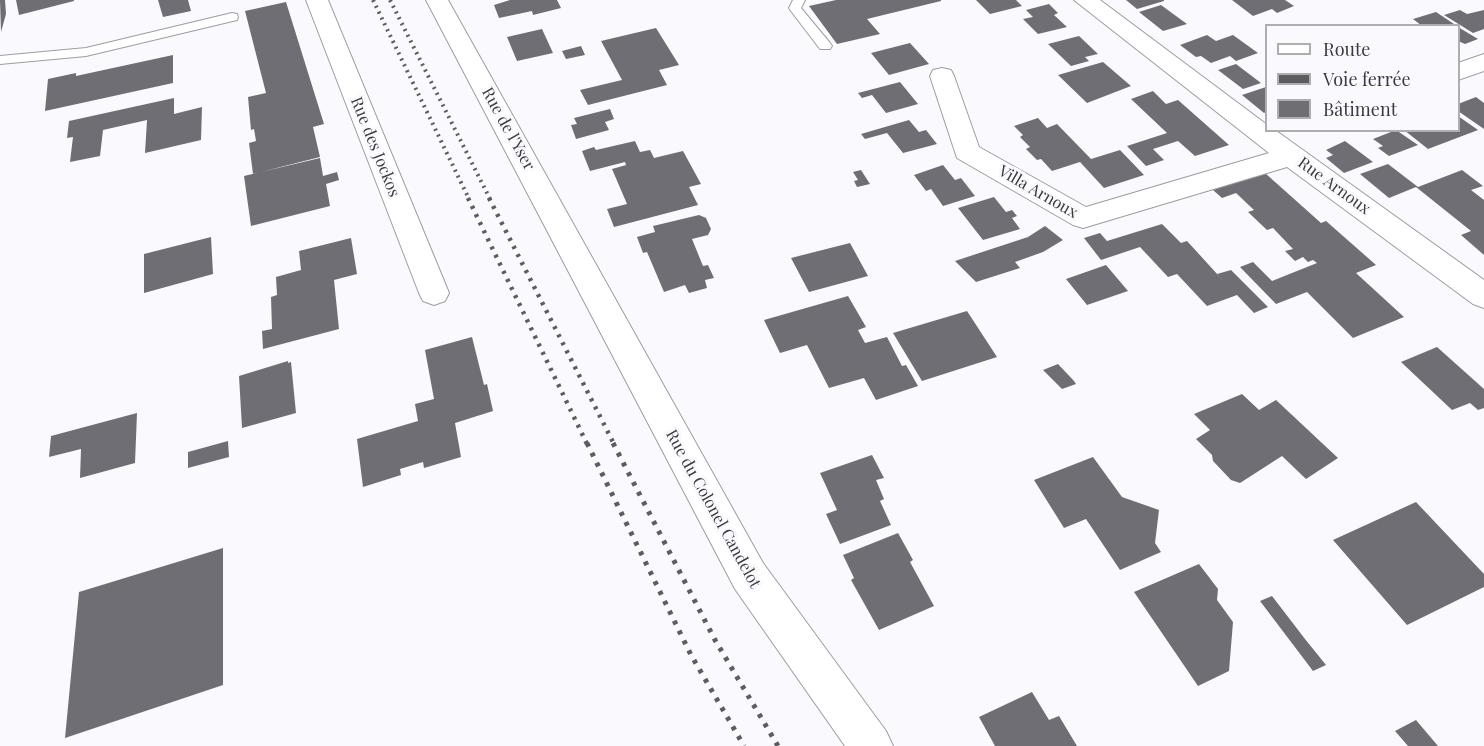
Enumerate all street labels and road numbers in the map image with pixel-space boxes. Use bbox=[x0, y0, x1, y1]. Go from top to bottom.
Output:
street label: Rue de l'Yser bbox=[477, 84, 539, 174]
street label: Rue des Jockos bbox=[346, 94, 404, 200]
street label: Rue Arnoux bbox=[1294, 153, 1374, 219]
street label: Villa Arnoux bbox=[995, 162, 1081, 222]
street label: Rue du Colonel Candelot bbox=[661, 426, 765, 592]

